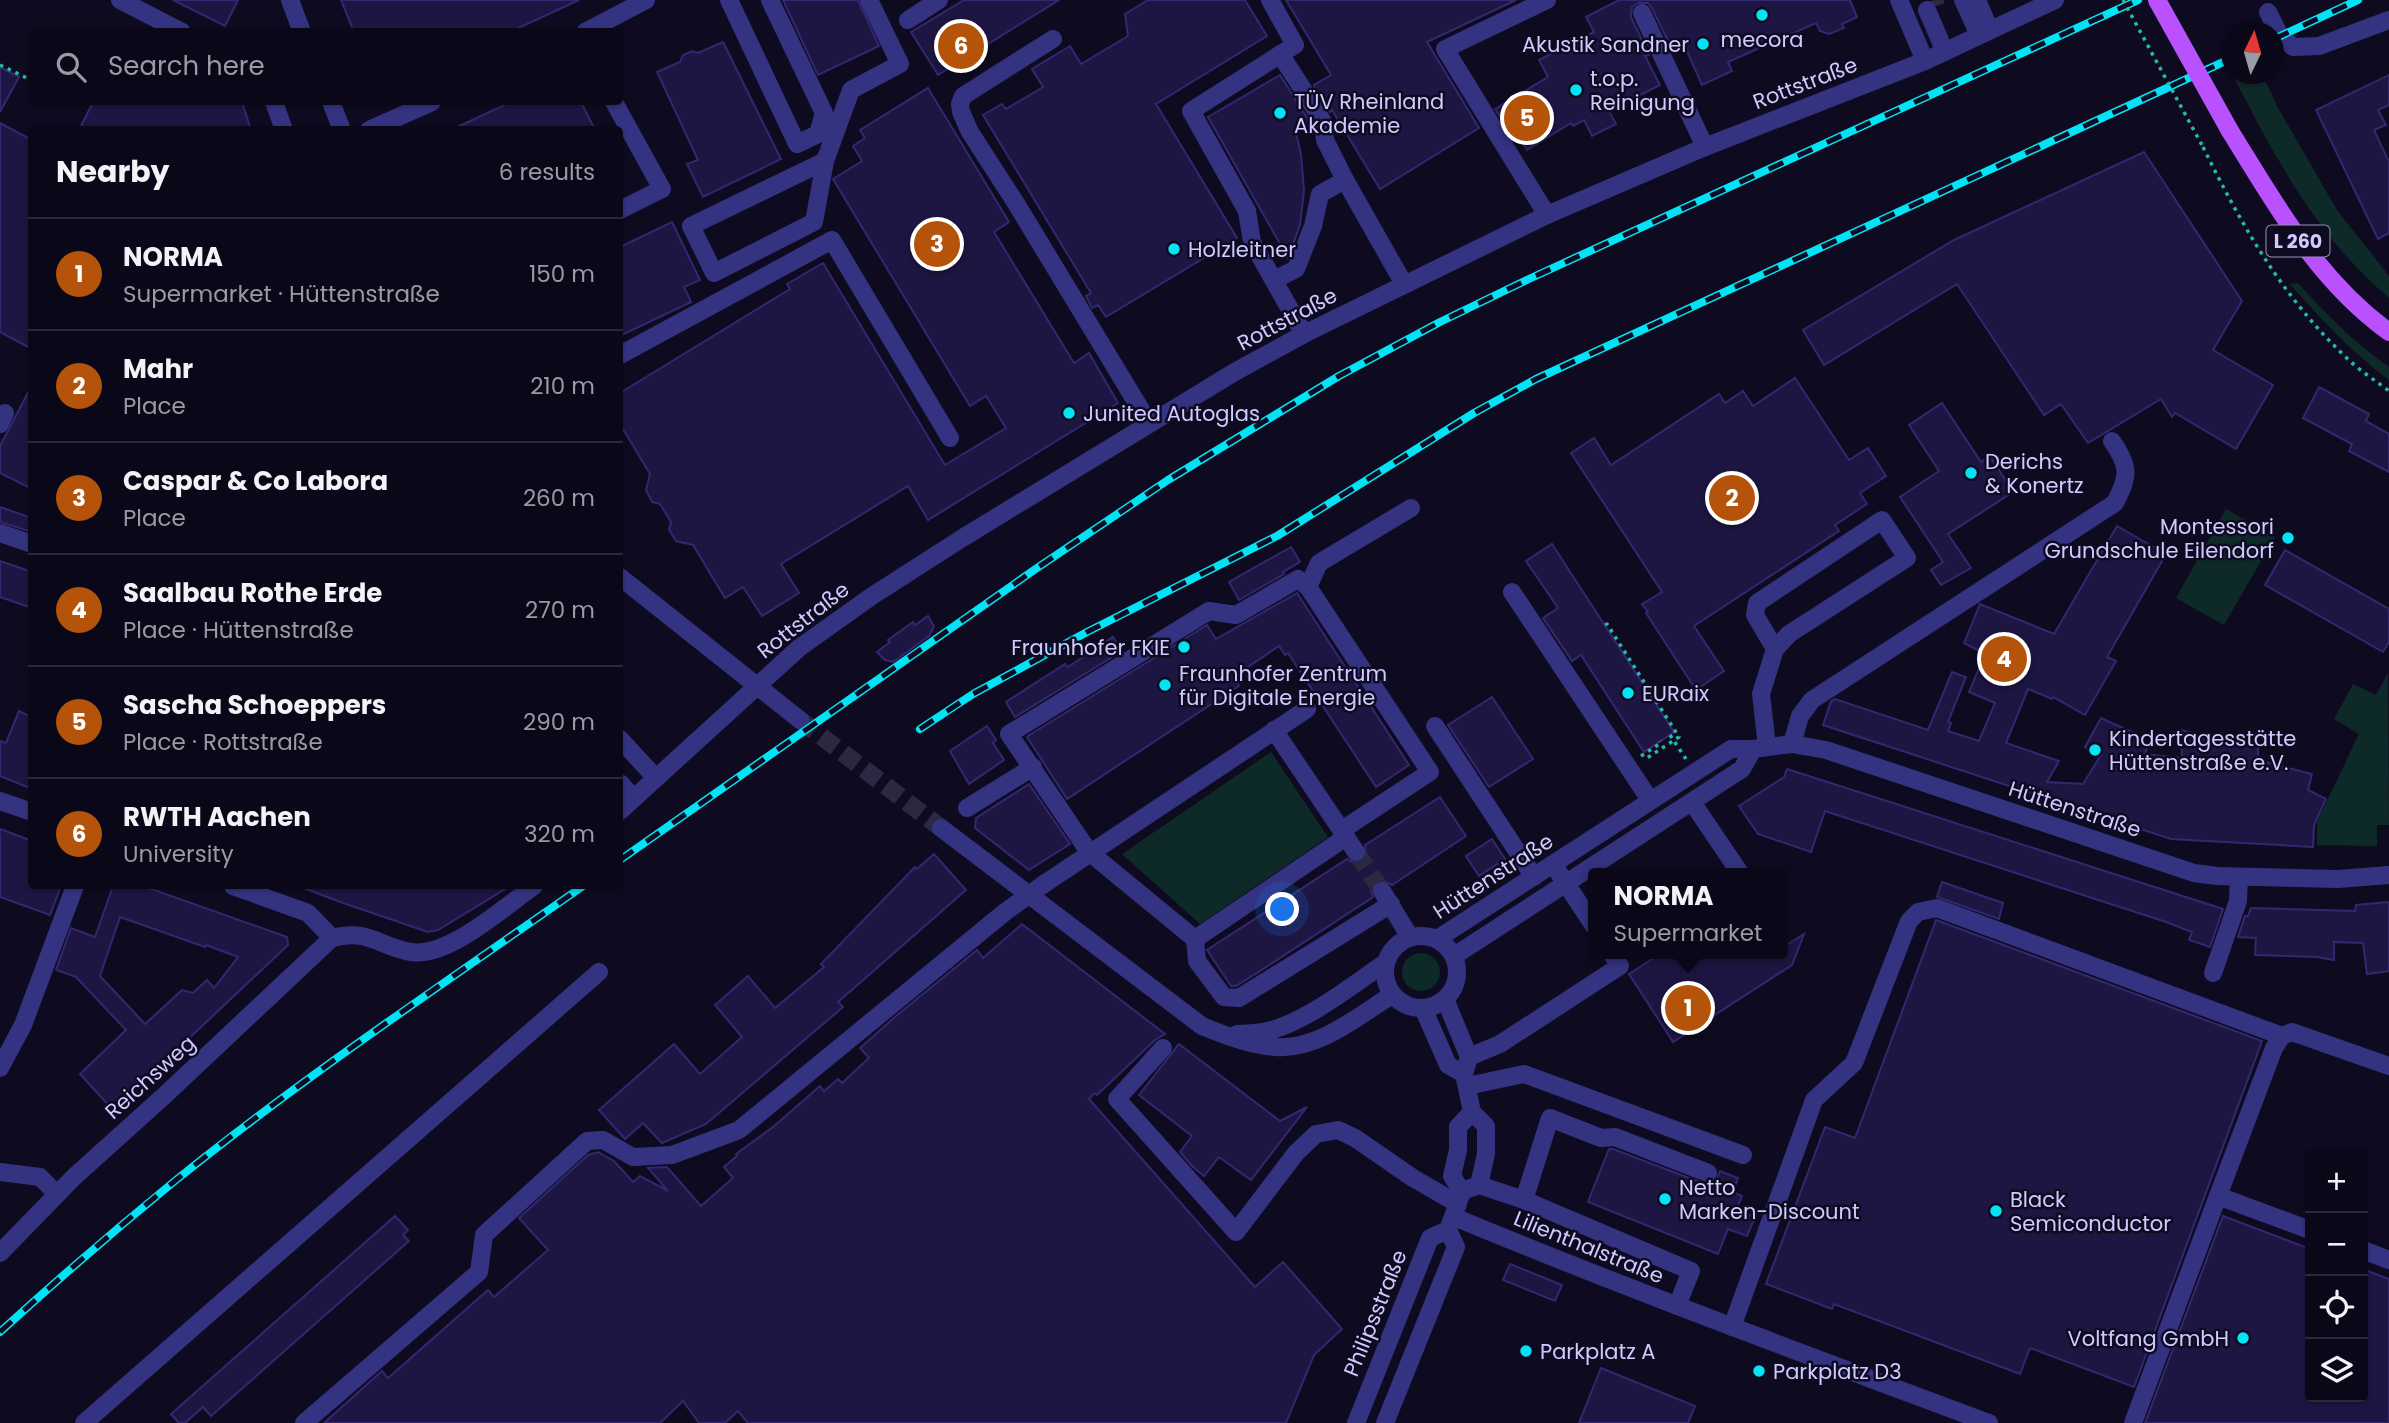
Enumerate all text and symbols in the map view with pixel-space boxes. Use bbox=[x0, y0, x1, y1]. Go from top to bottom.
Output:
marker: mecora bbox=[1754, 7, 1770, 23]
pin: 6 bbox=[938, 20, 984, 72]
north arrow bbox=[2221, 21, 2284, 84]
place label: mecora bbox=[1721, 25, 1803, 54]
search box bbox=[28, 28, 623, 105]
place label: Akustik Sandner bbox=[1522, 30, 1689, 59]
marker: Akustik Sandner bbox=[1695, 36, 1711, 52]
icon: search bbox=[52, 48, 90, 86]
text: Search here bbox=[108, 48, 265, 84]
street label: Rottstraße bbox=[1749, 50, 1861, 116]
place label: t.o.p. Reinigung bbox=[1590, 64, 1695, 117]
marker: t.o.p. Reinigung bbox=[1568, 82, 1584, 98]
place label: TÜV Rheinland Akademie bbox=[1294, 87, 1444, 140]
pin: 5 bbox=[1504, 92, 1550, 144]
marker: TÜV Rheinland Akademie bbox=[1272, 105, 1288, 121]
text: Nearby bbox=[56, 150, 170, 193]
text: 6 results bbox=[499, 156, 595, 188]
pin: 3 bbox=[914, 218, 960, 270]
road number: L 260 bbox=[2266, 226, 2330, 256]
place label: Holzleitner bbox=[1188, 235, 1296, 264]
text: NORMA bbox=[123, 239, 223, 275]
marker: Holzleitner bbox=[1166, 241, 1182, 257]
text: 1 bbox=[75, 258, 83, 290]
text: 150 m bbox=[529, 258, 595, 290]
text: Supermarket · Hüttenstraße bbox=[123, 278, 440, 310]
street label: Rottstraße bbox=[1232, 281, 1342, 357]
text: Mahr bbox=[123, 351, 193, 387]
text: 2 bbox=[72, 370, 86, 402]
text: 210 m bbox=[530, 370, 595, 402]
text: Place bbox=[123, 390, 186, 422]
place label: Junited Autoglas bbox=[1083, 399, 1260, 428]
marker: Junited Autoglas bbox=[1061, 405, 1077, 421]
place label: Derichs & Konertz bbox=[1985, 447, 2084, 500]
text: Caspar & Co Labora bbox=[123, 463, 388, 499]
marker: Derichs & Konertz bbox=[1963, 465, 1979, 481]
pin: 2 bbox=[1709, 472, 1755, 524]
text: 3 bbox=[72, 482, 86, 514]
text: 260 m bbox=[523, 482, 595, 514]
text: Place bbox=[123, 502, 186, 534]
place label: Montessori Grundschule Eilendorf bbox=[2044, 512, 2274, 565]
marker: Montessori Grundschule Eilendorf bbox=[2280, 530, 2296, 546]
text: Saalbau Rothe Erde bbox=[123, 575, 382, 611]
street label: Rottstraße bbox=[751, 575, 855, 665]
text: 4 bbox=[71, 594, 87, 626]
text: 270 m bbox=[525, 594, 595, 626]
text: Place · Hüttenstraße bbox=[123, 614, 354, 646]
place label: Fraunhofer FKIE bbox=[1011, 633, 1170, 662]
pin: 4 bbox=[1981, 633, 2027, 685]
marker: Fraunhofer FKIE bbox=[1176, 639, 1192, 655]
place label: Fraunhofer Zentrum für Digitale Energie bbox=[1179, 659, 1387, 712]
marker: Fraunhofer Zentrum für Digitale Energie bbox=[1157, 677, 1173, 693]
place label: EURaix bbox=[1642, 679, 1709, 708]
marker: EURaix bbox=[1620, 685, 1636, 701]
text: Sascha Schoeppers bbox=[123, 687, 386, 723]
text: 5 bbox=[72, 706, 86, 738]
text: 290 m bbox=[523, 706, 595, 738]
place label: Kindertagesstätte Hüttenstraße e.V. bbox=[2109, 724, 2296, 777]
text: Place · Rottstraße bbox=[123, 726, 323, 758]
marker: Kindertagesstätte Hüttenstraße e.V. bbox=[2087, 742, 2103, 758]
street label: Hüttenstraße bbox=[2005, 774, 2145, 844]
text: RWTH Aachen bbox=[123, 799, 311, 835]
text: 6 bbox=[72, 818, 86, 850]
text: 320 m bbox=[524, 818, 595, 850]
street label: Hüttenstraße bbox=[1427, 826, 1559, 926]
text: University bbox=[123, 838, 234, 870]
popup bbox=[1588, 868, 1788, 959]
text: NORMA bbox=[1614, 878, 1714, 914]
your location bbox=[1265, 892, 1299, 926]
text: Supermarket bbox=[1614, 917, 1762, 949]
pin: 1 bbox=[1665, 982, 1711, 1034]
street label: Reichsweg bbox=[98, 1029, 202, 1125]
map controls bbox=[2305, 1150, 2368, 1402]
button: + bbox=[2305, 1150, 2368, 1213]
place label: Netto Marken-Discount bbox=[1679, 1173, 1860, 1226]
place label: Black Semiconductor bbox=[2010, 1185, 2171, 1238]
marker: Netto Marken-Discount bbox=[1657, 1191, 1673, 1207]
marker: Black Semiconductor bbox=[1988, 1203, 2004, 1219]
street label: Lilienthalstraße bbox=[1510, 1204, 1668, 1290]
button: − bbox=[2305, 1213, 2368, 1276]
street label: Philipsstraße bbox=[1336, 1245, 1414, 1381]
button: locate bbox=[2305, 1276, 2368, 1339]
place label: Voltfang GmbH bbox=[2068, 1324, 2229, 1353]
marker: Voltfang GmbH bbox=[2235, 1330, 2251, 1346]
place label: Parkplatz A bbox=[1540, 1337, 1656, 1366]
button: layers bbox=[2305, 1339, 2368, 1402]
marker: Parkplatz A bbox=[1518, 1343, 1534, 1359]
place label: Parkplatz D3 bbox=[1773, 1357, 1902, 1386]
marker: Parkplatz D3 bbox=[1751, 1363, 1767, 1379]

